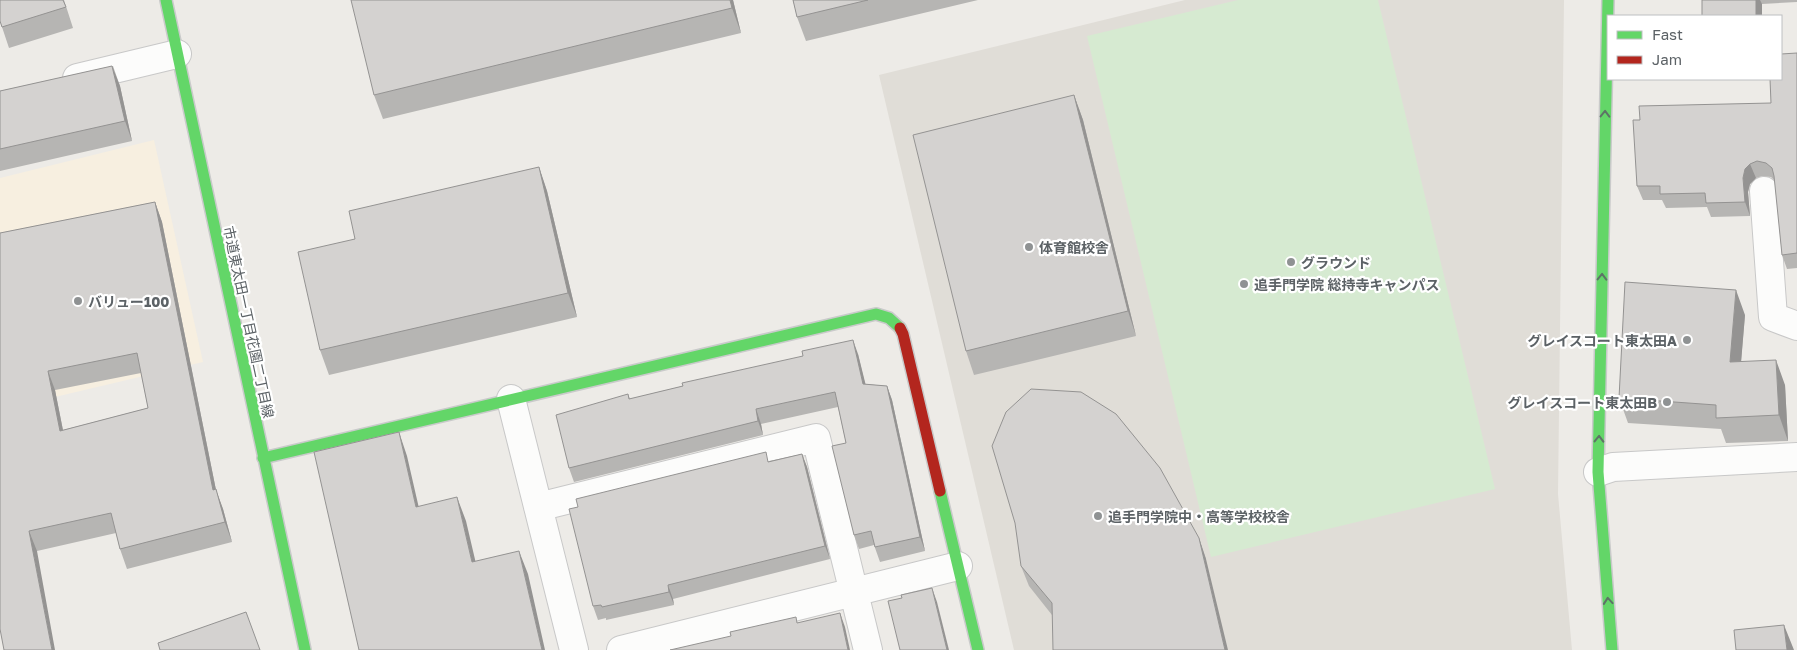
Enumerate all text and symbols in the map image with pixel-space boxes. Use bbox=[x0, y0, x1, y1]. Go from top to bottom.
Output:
legend bbox=[1607, 15, 1782, 80]
text: Fast bbox=[1652, 25, 1683, 43]
text: Jam bbox=[1652, 50, 1682, 68]
one-way arrow bbox=[1600, 110, 1610, 118]
street label: 市道東太田一丁目花園二丁目線 bbox=[220, 224, 278, 420]
place label: 体育館校舎 bbox=[1039, 239, 1109, 256]
marker: 体育館校舎 bbox=[1023, 241, 1035, 253]
place label: グラウンド bbox=[1301, 254, 1371, 271]
marker: グラウンド bbox=[1285, 256, 1297, 268]
one-way arrow bbox=[1597, 273, 1607, 280]
place label: 追手門学院 総持寺キャンパス bbox=[1254, 276, 1440, 293]
marker: 追手門学院 総持寺キャンパス bbox=[1238, 278, 1250, 290]
place label: バリュー100 bbox=[88, 293, 169, 310]
marker: バリュー100 bbox=[72, 295, 84, 307]
place label: グレイスコート東太田A bbox=[1527, 332, 1677, 349]
marker: グレイスコート東太田A bbox=[1681, 334, 1693, 346]
place label: グレイスコート東太田B bbox=[1508, 394, 1657, 411]
marker: グレイスコート東太田B bbox=[1661, 396, 1673, 408]
one-way arrow bbox=[1593, 435, 1604, 443]
place label: 追手門学院中・高等学校校舎 bbox=[1108, 508, 1290, 525]
marker: 追手門学院中・高等学校校舎 bbox=[1092, 510, 1104, 522]
one-way arrow bbox=[1603, 597, 1614, 605]

